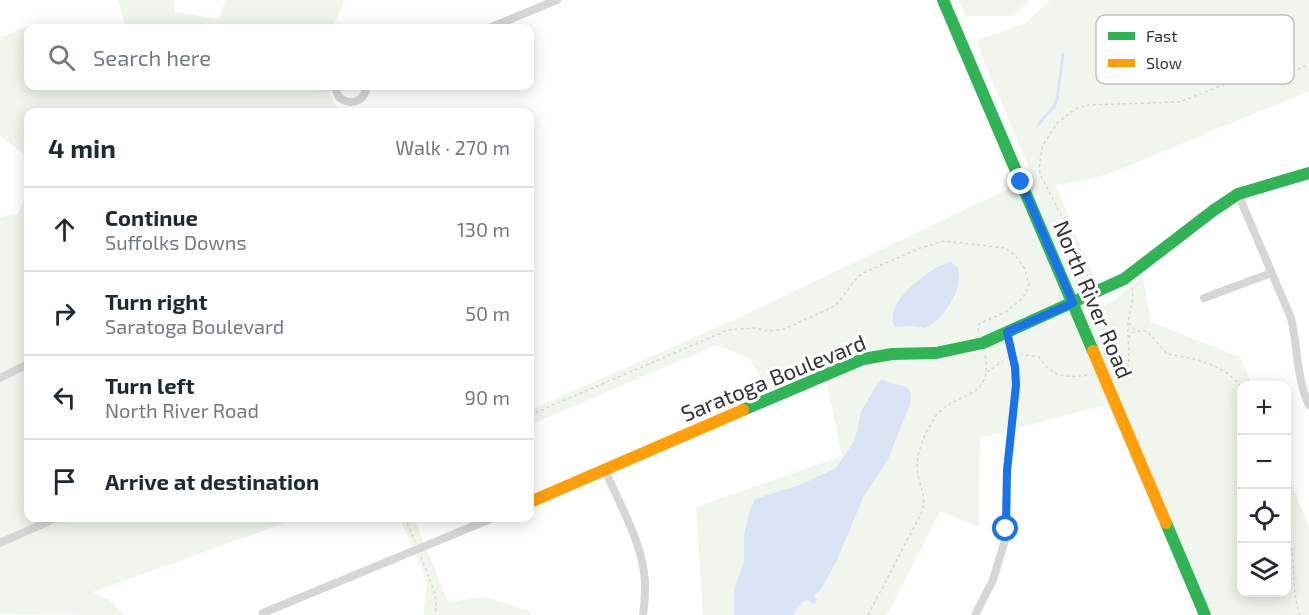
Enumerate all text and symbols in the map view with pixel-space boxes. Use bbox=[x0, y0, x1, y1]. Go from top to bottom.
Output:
legend bbox=[1096, 15, 1294, 84]
search box bbox=[24, 24, 534, 90]
text: Fast bbox=[1146, 26, 1177, 45]
icon: search bbox=[45, 41, 78, 74]
text: Search here bbox=[93, 44, 211, 70]
text: Slow bbox=[1146, 53, 1182, 72]
text: 4 min bbox=[48, 132, 116, 163]
text: Walk · 270 m bbox=[395, 135, 510, 159]
route end bbox=[1007, 168, 1033, 194]
text: Continue bbox=[105, 204, 198, 230]
icon: ahead bbox=[48, 213, 81, 246]
street label: North River Road bbox=[1049, 216, 1139, 382]
text: 130 m bbox=[457, 217, 510, 241]
text: Suffolks Downs bbox=[105, 230, 247, 254]
text: Turn right bbox=[105, 288, 207, 314]
icon: right bbox=[48, 297, 81, 330]
text: 50 m bbox=[465, 301, 510, 325]
text: Saratoga Boulevard bbox=[105, 314, 284, 338]
street label: Saratoga Boulevard bbox=[677, 328, 869, 426]
text: Turn left bbox=[105, 372, 194, 398]
icon: left bbox=[48, 381, 81, 414]
map controls bbox=[1237, 381, 1291, 597]
button: + bbox=[1237, 381, 1291, 435]
text: 90 m bbox=[465, 385, 510, 409]
text: North River Road bbox=[105, 398, 259, 422]
button: − bbox=[1237, 435, 1291, 489]
icon: arrive bbox=[48, 465, 81, 498]
text: Arrive at destination bbox=[105, 468, 319, 494]
button: locate bbox=[1237, 489, 1291, 543]
route start bbox=[992, 515, 1018, 541]
button: layers bbox=[1237, 543, 1291, 597]

